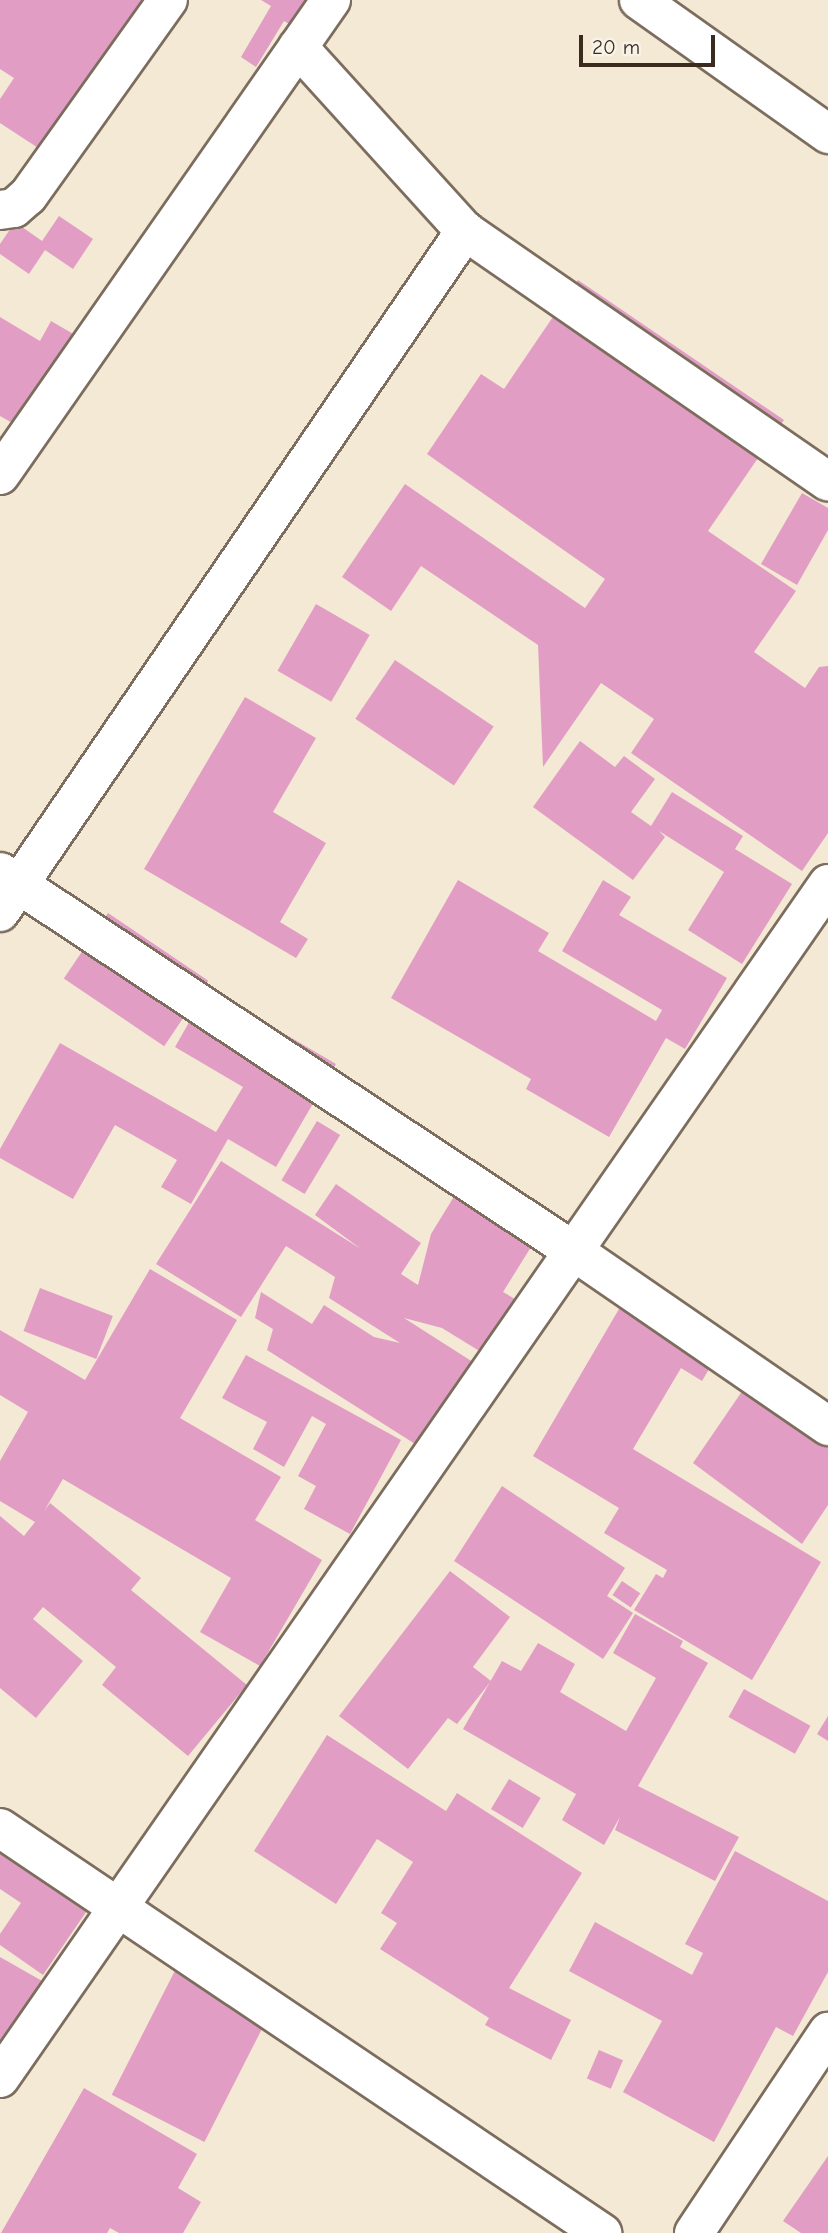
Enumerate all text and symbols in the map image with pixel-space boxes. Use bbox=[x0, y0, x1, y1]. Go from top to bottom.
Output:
scale bar bbox=[583, 21, 720, 65]
text: 20 m bbox=[592, 35, 640, 59]

